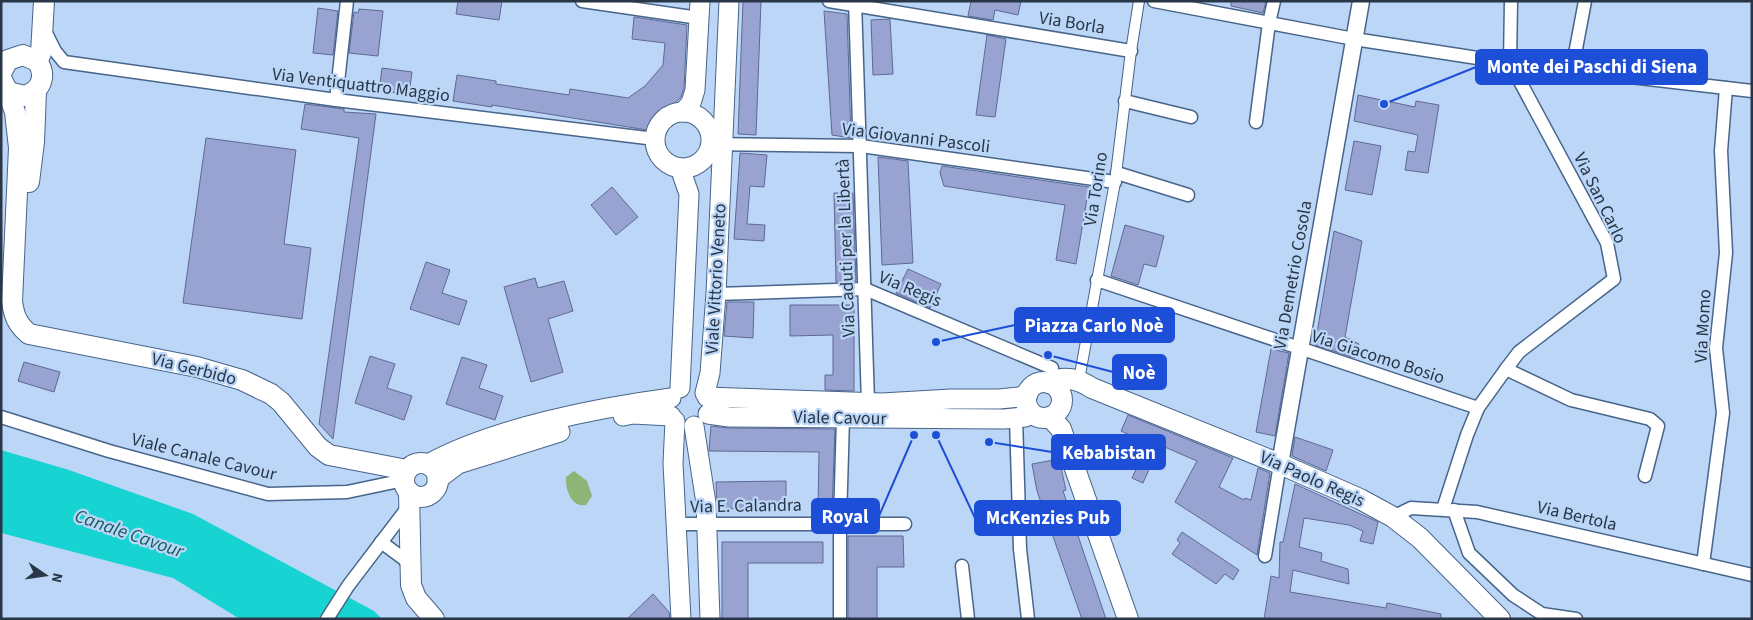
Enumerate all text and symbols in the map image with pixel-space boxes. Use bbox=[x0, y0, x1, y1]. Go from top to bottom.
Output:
street label: Via Borla bbox=[1037, 5, 1107, 41]
callout: Monte dei Paschi di Siena bbox=[1476, 50, 1707, 84]
text: Monte dei Paschi di Siena bbox=[1487, 54, 1697, 81]
street label: Via Ventiquattro Maggio bbox=[271, 62, 451, 108]
street label: Via Giovanni Pascoli bbox=[840, 117, 992, 159]
street label: Via San Carlo bbox=[1567, 148, 1633, 248]
street label: Via Torino bbox=[1078, 150, 1114, 228]
street label: Via Caduti per la Libertà bbox=[830, 158, 862, 338]
street label: Via Demetrio Cosola bbox=[1268, 198, 1318, 352]
street label: Viale Vittorio Veneto bbox=[700, 203, 732, 355]
street label: Via Regis bbox=[875, 265, 945, 313]
street label: Via Momo bbox=[1689, 288, 1717, 364]
callout: Piazza Carlo Noè bbox=[1015, 308, 1174, 342]
text: Piazza Carlo Noè bbox=[1024, 313, 1164, 340]
street label: Via Giacomo Bosio bbox=[1308, 324, 1448, 390]
street label: Via Gerbido bbox=[149, 346, 239, 392]
callout: Noè bbox=[1113, 355, 1166, 389]
text: Noè bbox=[1122, 360, 1156, 387]
street label: Viale Cavour bbox=[793, 405, 888, 431]
street label: Viale Canale Cavour bbox=[129, 427, 280, 487]
callout: Kebabistan bbox=[1052, 435, 1165, 469]
text: Kebabistan bbox=[1062, 440, 1156, 467]
street label: Via Paolo Regis bbox=[1256, 445, 1368, 513]
street label: Via E. Calandra bbox=[690, 493, 802, 519]
street label: Via Bertola bbox=[1535, 495, 1619, 537]
callout: Royal bbox=[812, 499, 879, 533]
callout: McKenzies Pub bbox=[975, 501, 1120, 535]
water label: Canale Cavour bbox=[71, 503, 189, 566]
text: Royal bbox=[822, 504, 869, 531]
text: McKenzies Pub bbox=[986, 505, 1110, 532]
north arrow bbox=[20, 550, 70, 600]
text: N bbox=[46, 571, 67, 584]

